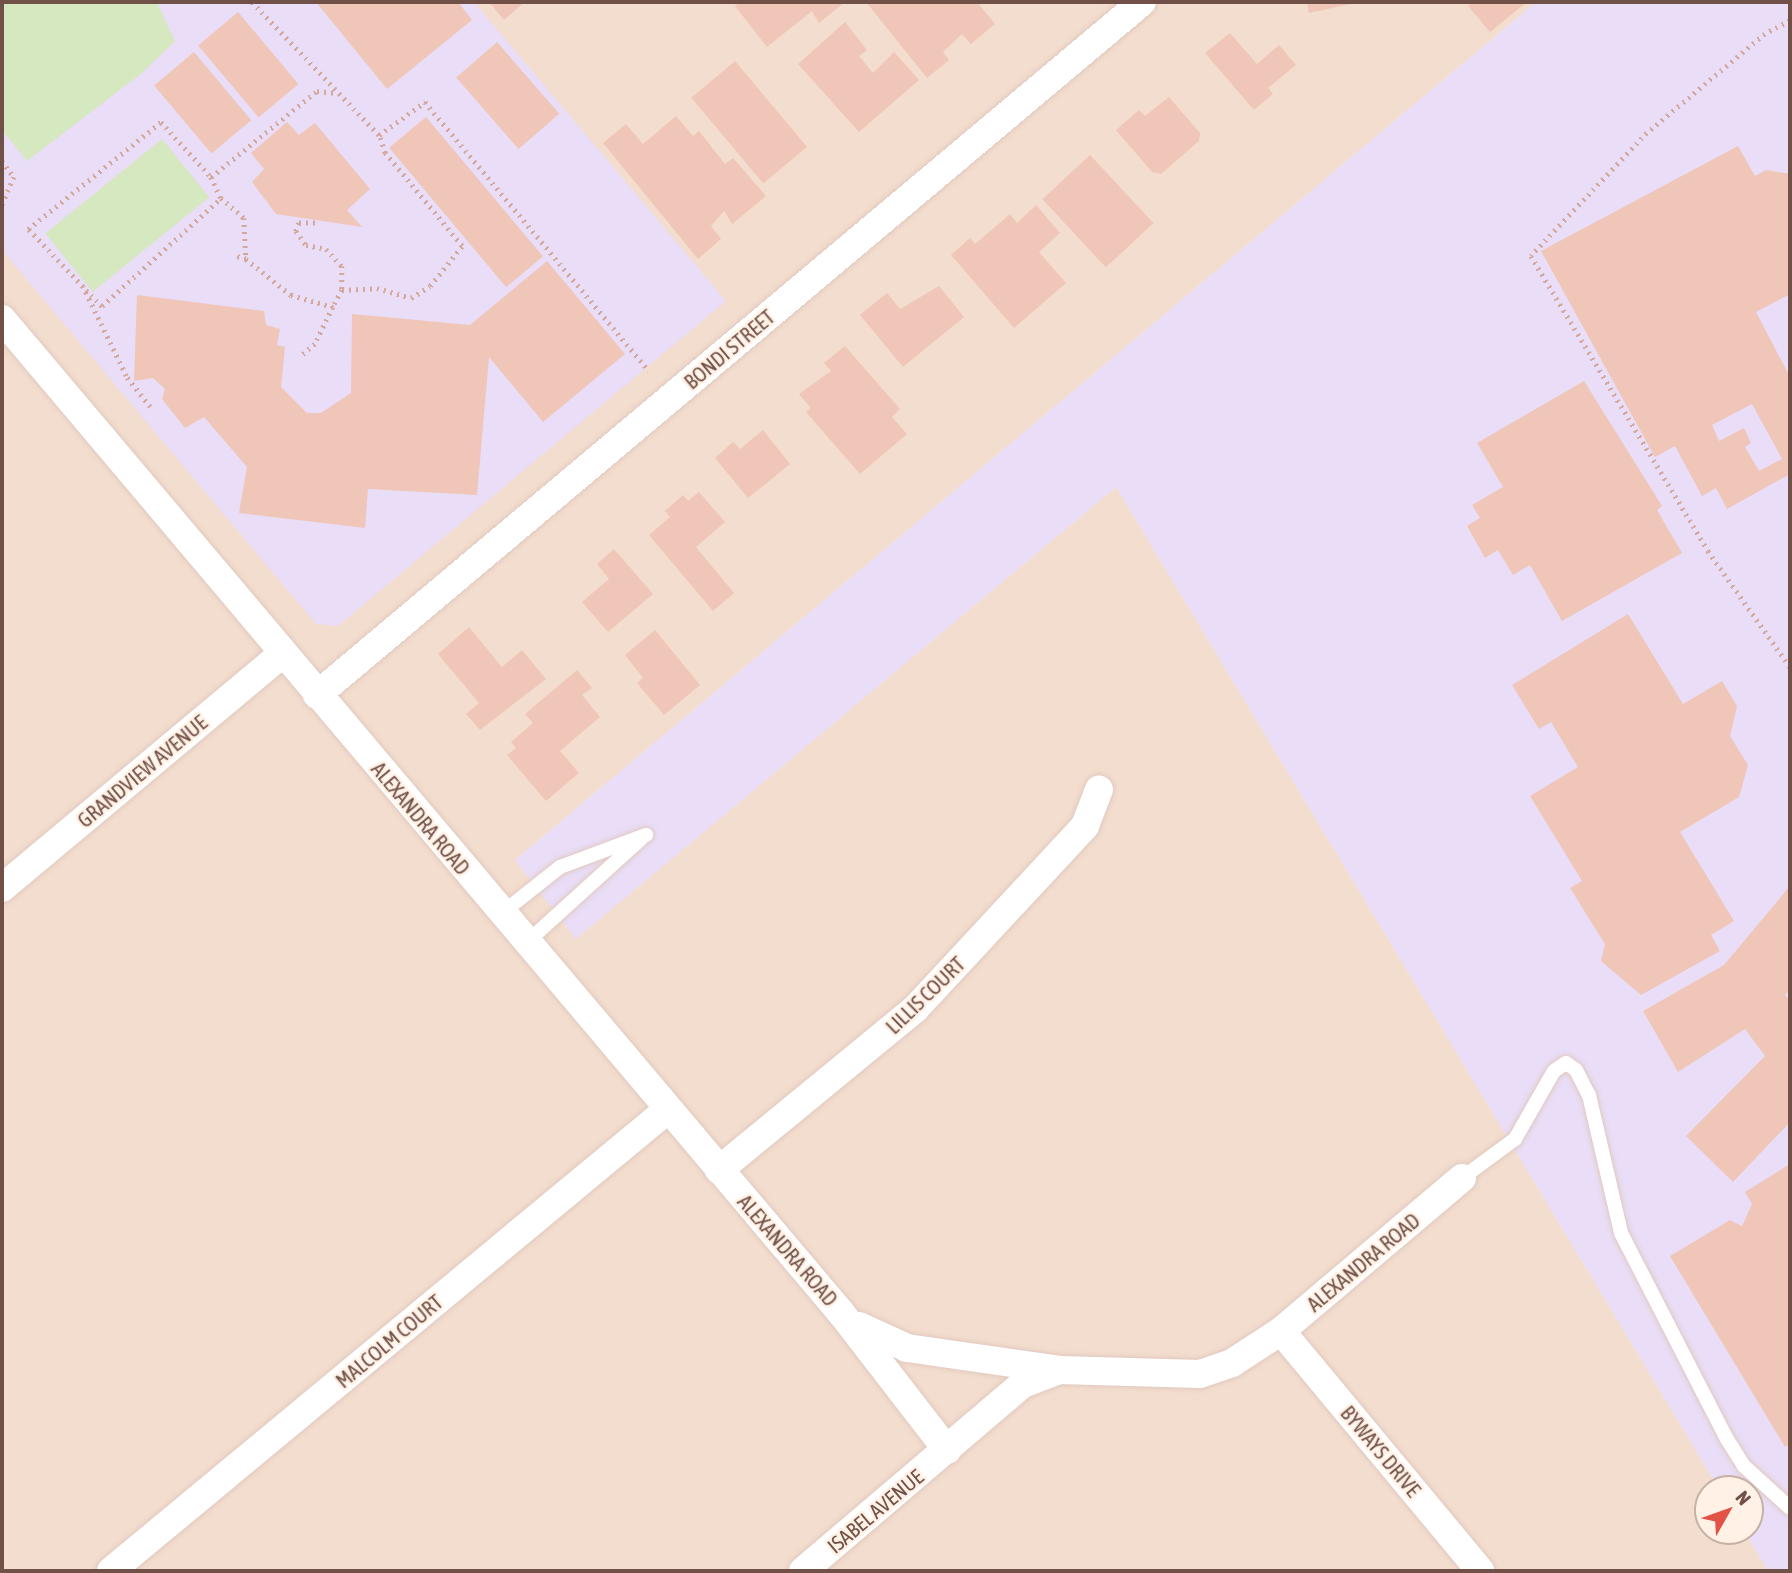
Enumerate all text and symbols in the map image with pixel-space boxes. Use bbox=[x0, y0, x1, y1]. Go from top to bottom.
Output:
street label: BONDI STREET bbox=[679, 304, 779, 394]
street label: GRANDVIEW AVENUE bbox=[72, 709, 212, 833]
street label: ALEXANDRA ROAD bbox=[367, 756, 475, 880]
street label: LILLIS COURT bbox=[880, 951, 970, 1039]
street label: ALEXANDRA ROAD bbox=[733, 1189, 843, 1311]
street label: ALEXANDRA ROAD bbox=[1301, 1208, 1425, 1316]
street label: MALCOLM COURT bbox=[330, 1289, 448, 1393]
street label: BYWAYS DRIVE bbox=[1336, 1400, 1426, 1502]
street label: ISABEL AVENUE bbox=[822, 1464, 928, 1558]
north arrow bbox=[1694, 1475, 1764, 1545]
text: N bbox=[1732, 1486, 1756, 1509]

